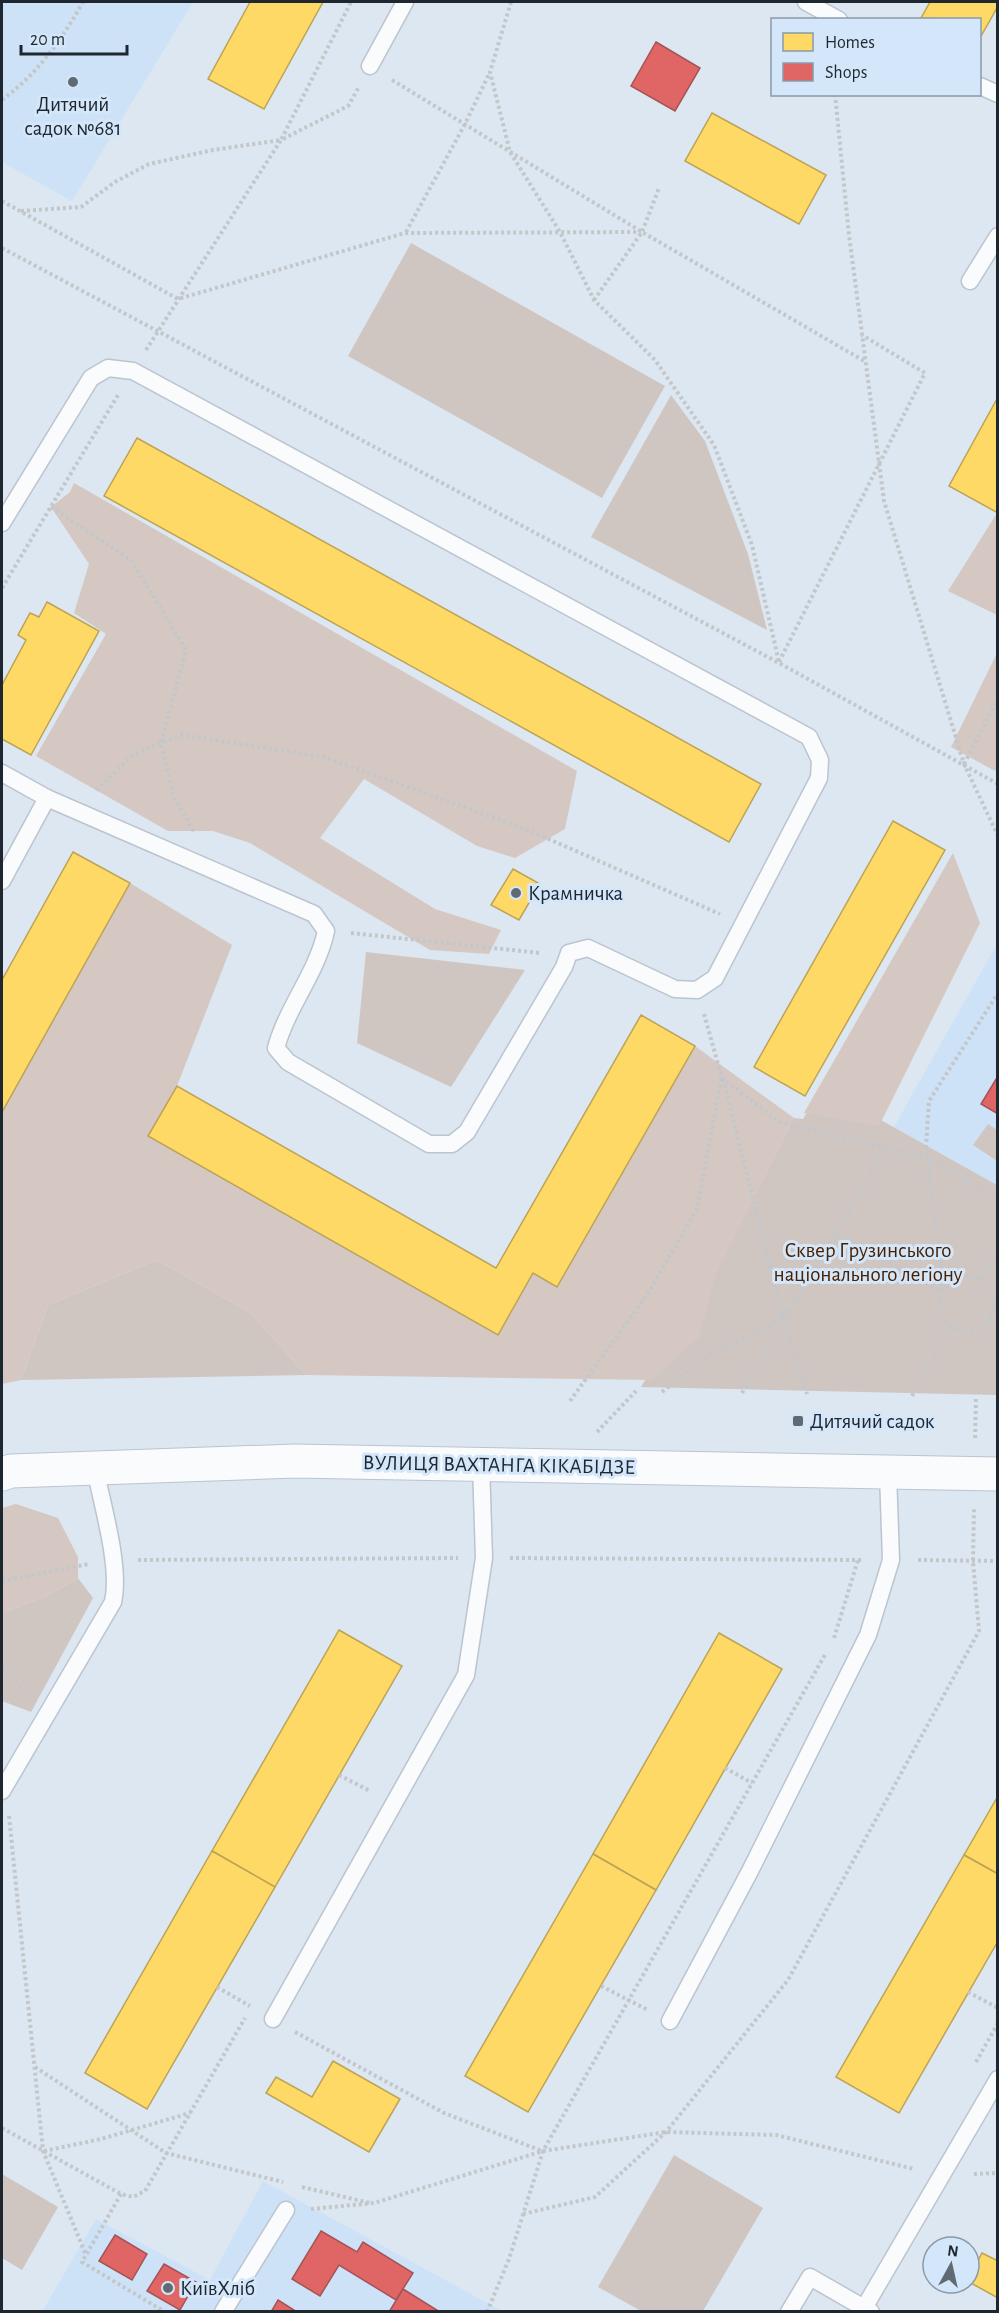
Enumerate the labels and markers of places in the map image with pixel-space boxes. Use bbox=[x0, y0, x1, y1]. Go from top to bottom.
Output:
marker: Дитячий садок №681 bbox=[66, 75, 80, 89]
place label: Дитячий садок №681 bbox=[25, 94, 121, 139]
place label: Крамничка bbox=[528, 883, 624, 904]
marker: Крамничка bbox=[509, 886, 523, 900]
place label: Дитячий садок bbox=[810, 1411, 935, 1432]
marker: Дитячий садок bbox=[791, 1414, 805, 1428]
place label: КиївХліб bbox=[180, 2278, 255, 2299]
marker: КиївХліб bbox=[161, 2281, 175, 2295]

